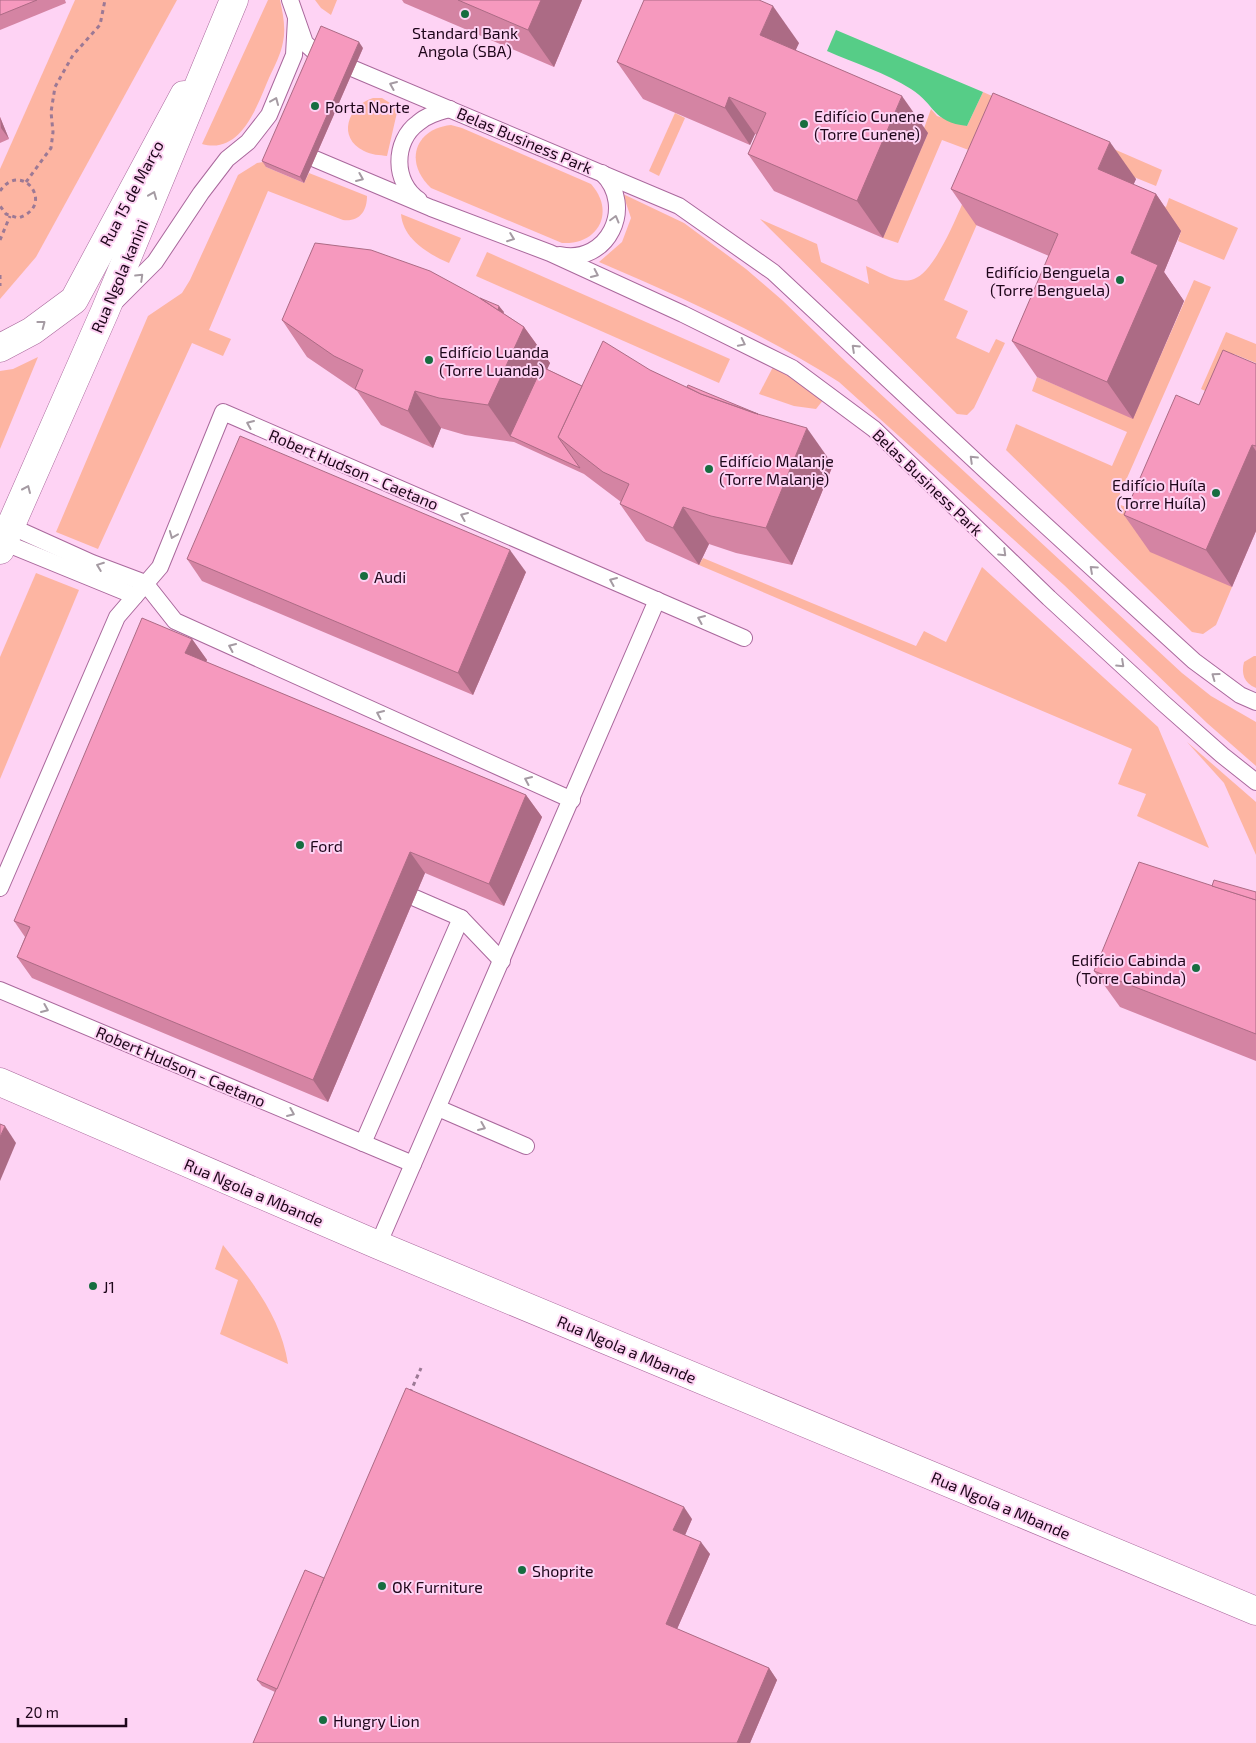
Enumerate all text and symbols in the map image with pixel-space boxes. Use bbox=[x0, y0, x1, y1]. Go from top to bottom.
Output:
marker: Standard Bank Angola (SBA) bbox=[459, 8, 471, 20]
place label: Standard Bank Angola (SBA) bbox=[412, 23, 518, 60]
one-way arrow bbox=[389, 81, 398, 91]
one-way arrow bbox=[268, 97, 279, 106]
place label: Porta Norte bbox=[325, 97, 410, 116]
marker: Porta Norte bbox=[309, 100, 321, 112]
street label: Belas Business Park bbox=[454, 103, 596, 177]
place label: Edifício Cunene (Torre Cunene) bbox=[814, 106, 925, 143]
marker: Edifício Cunene (Torre Cunene) bbox=[798, 118, 810, 130]
street label: Rua 15 de Março bbox=[95, 137, 168, 250]
one-way arrow bbox=[355, 172, 364, 183]
one-way arrow bbox=[147, 191, 157, 200]
one-way arrow bbox=[609, 215, 620, 223]
street label: Rua Ngola kanini bbox=[87, 217, 151, 335]
one-way arrow bbox=[506, 232, 515, 242]
place label: Edifício Benguela (Torre Benguela) bbox=[985, 262, 1110, 299]
one-way arrow bbox=[590, 267, 599, 278]
one-way arrow bbox=[134, 274, 143, 283]
marker: Edifício Benguela (Torre Benguela) bbox=[1114, 274, 1126, 286]
one-way arrow bbox=[36, 321, 45, 329]
one-way arrow bbox=[736, 337, 745, 347]
place label: Edifício Luanda (Torre Luanda) bbox=[439, 342, 549, 379]
one-way arrow bbox=[852, 345, 861, 354]
marker: Edifício Luanda (Torre Luanda) bbox=[423, 354, 435, 366]
one-way arrow bbox=[246, 419, 255, 430]
street label: Robert Hudson - Caetano bbox=[266, 425, 442, 513]
street label: Belas Business Park bbox=[869, 425, 987, 539]
place label: Edifício Malanje (Torre Malanje) bbox=[719, 451, 834, 489]
one-way arrow bbox=[970, 456, 979, 465]
marker: Edifício Malanje (Torre Malanje) bbox=[703, 463, 715, 475]
place label: Edifício Huíla (Torre Huíla) bbox=[1112, 475, 1206, 512]
one-way arrow bbox=[20, 485, 31, 494]
marker: Edifício Huíla (Torre Huíla) bbox=[1210, 487, 1222, 499]
one-way arrow bbox=[460, 512, 469, 523]
one-way arrow bbox=[169, 531, 179, 539]
one-way arrow bbox=[997, 547, 1006, 556]
one-way arrow bbox=[96, 562, 105, 572]
one-way arrow bbox=[1090, 566, 1099, 575]
place label: Audi bbox=[374, 567, 406, 586]
marker: Audi bbox=[358, 570, 370, 582]
one-way arrow bbox=[609, 577, 618, 588]
one-way arrow bbox=[697, 615, 705, 625]
one-way arrow bbox=[228, 642, 237, 653]
one-way arrow bbox=[1116, 658, 1125, 667]
one-way arrow bbox=[1211, 673, 1221, 682]
one-way arrow bbox=[376, 709, 385, 720]
one-way arrow bbox=[524, 776, 533, 787]
place label: Ford bbox=[310, 836, 343, 855]
marker: Ford bbox=[294, 839, 306, 851]
place label: Edifício Cabinda (Torre Cabinda) bbox=[1071, 950, 1186, 987]
marker: Edifício Cabinda (Torre Cabinda) bbox=[1190, 962, 1202, 974]
one-way arrow bbox=[40, 1002, 49, 1013]
street label: Robert Hudson - Caetano bbox=[93, 1022, 269, 1110]
one-way arrow bbox=[287, 1107, 295, 1117]
one-way arrow bbox=[477, 1120, 486, 1131]
street label: Rua Ngola a Mbande bbox=[182, 1154, 326, 1230]
place label: J1 bbox=[103, 1277, 115, 1296]
marker: J1 bbox=[87, 1280, 99, 1292]
street label: Rua Ngola a Mbande bbox=[555, 1311, 699, 1387]
street label: Rua Ngola a Mbande bbox=[929, 1467, 1073, 1543]
place label: Shoprite bbox=[532, 1561, 594, 1580]
marker: Shoprite bbox=[516, 1564, 528, 1576]
place label: OK Furniture bbox=[392, 1577, 483, 1596]
marker: OK Furniture bbox=[376, 1580, 388, 1592]
scale bar bbox=[18, 1696, 125, 1728]
text: 20 m bbox=[25, 1703, 59, 1721]
place label: Hungry Lion bbox=[333, 1711, 420, 1730]
marker: Hungry Lion bbox=[317, 1714, 329, 1726]

